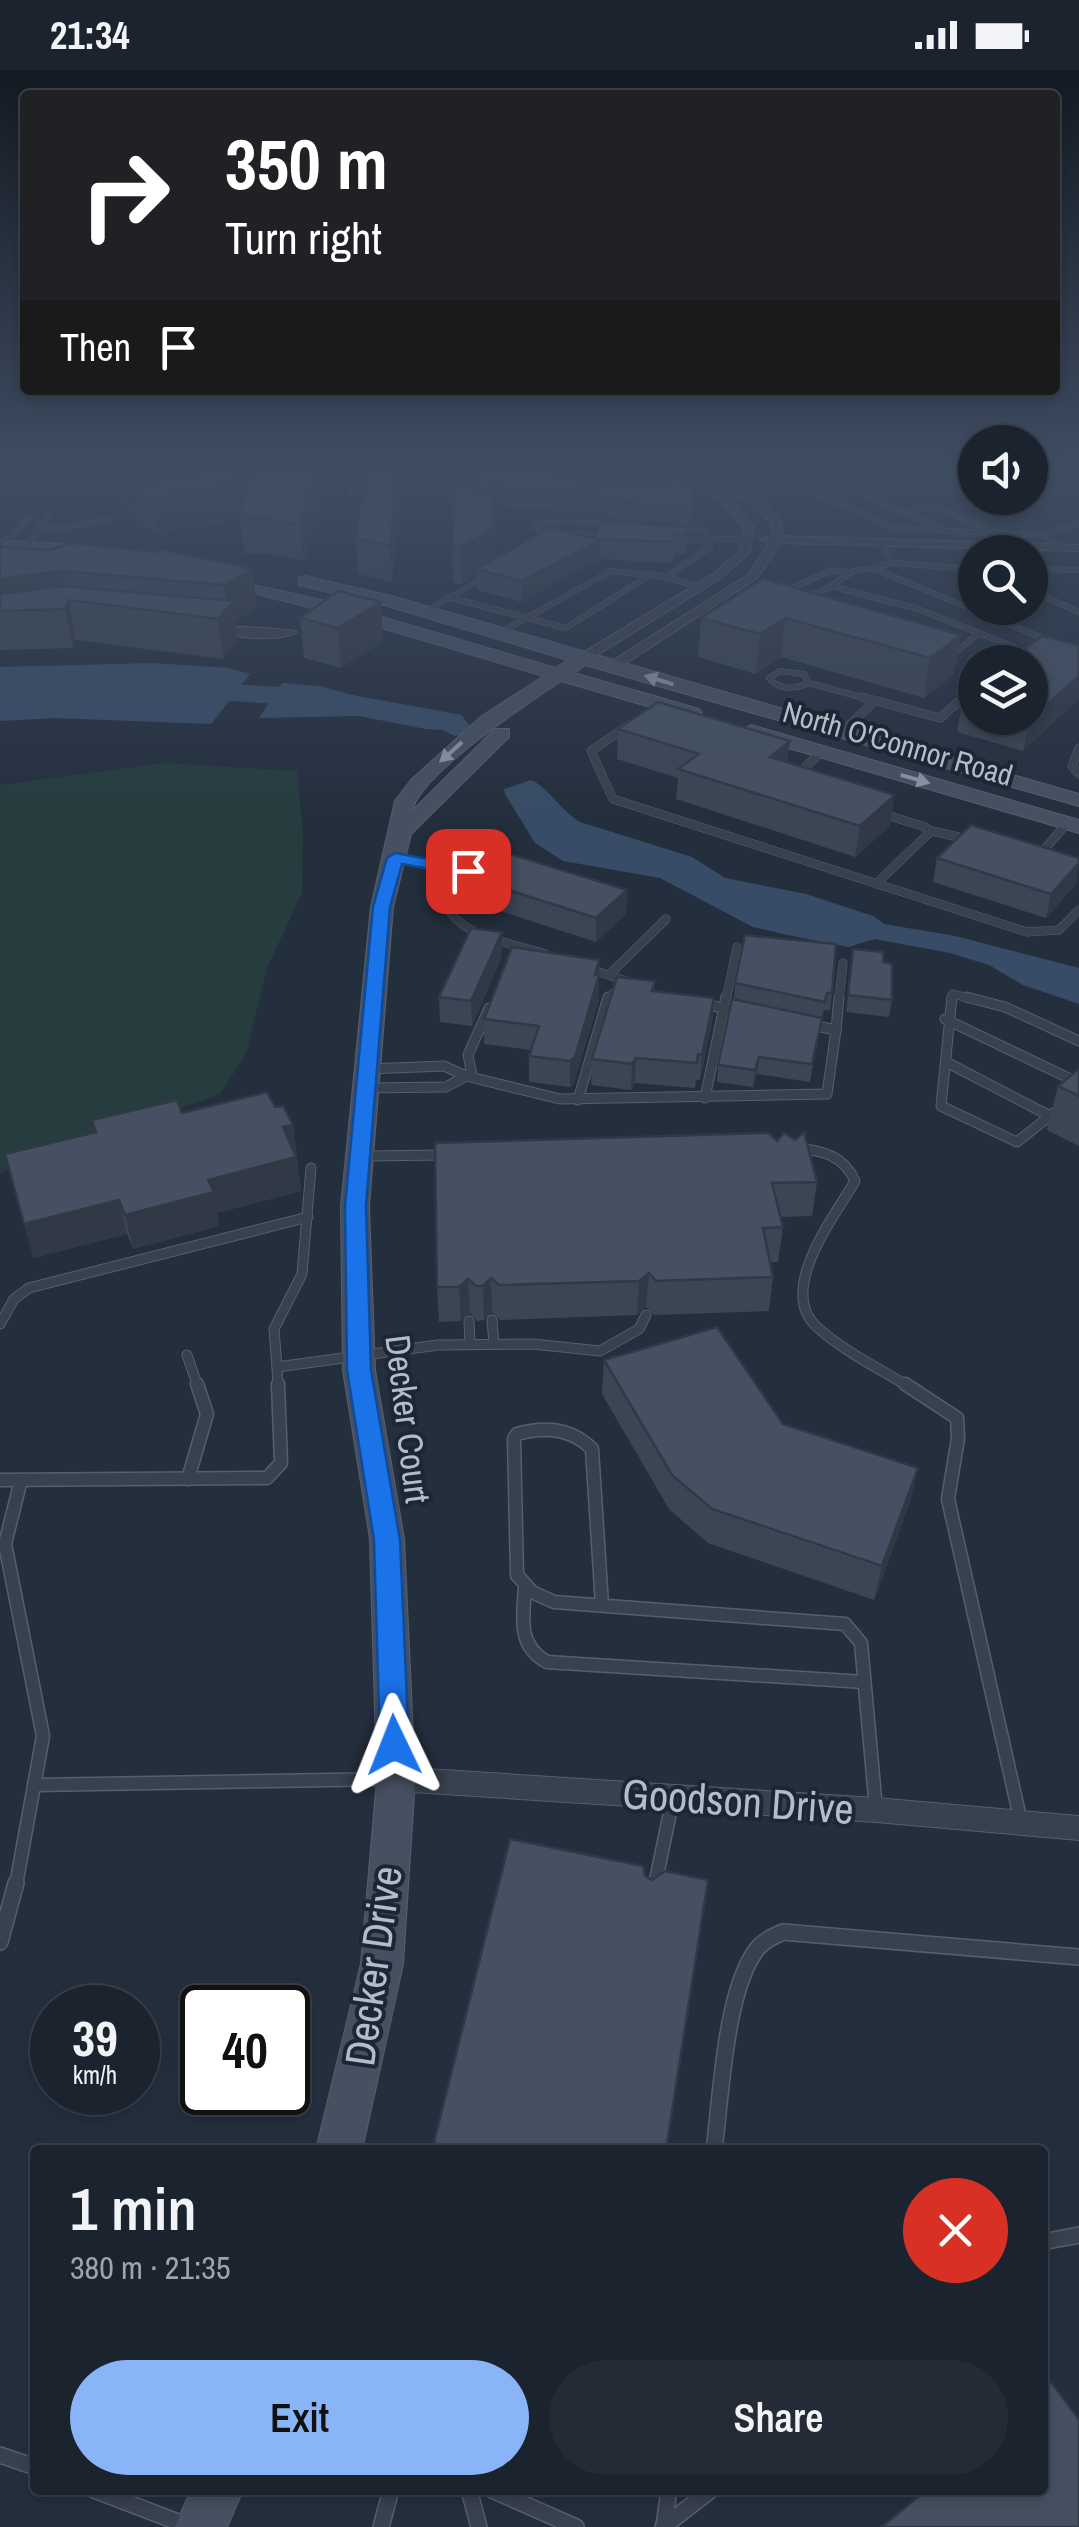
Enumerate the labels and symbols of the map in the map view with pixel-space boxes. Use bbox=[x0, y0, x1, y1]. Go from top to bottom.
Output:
one-way arrow bbox=[644, 672, 674, 687]
street label: North O'Connor Road bbox=[779, 691, 1017, 795]
one-way arrow bbox=[439, 741, 464, 763]
one-way arrow bbox=[900, 772, 930, 787]
pin bbox=[426, 829, 511, 914]
street label: Decker Court bbox=[374, 1332, 442, 1506]
position arrow bbox=[342, 1693, 446, 1797]
street label: Goodson Drive bbox=[621, 1765, 855, 1837]
street label: Decker Drive bbox=[331, 1863, 415, 2069]
speed limit sign: 40 bbox=[180, 1985, 310, 2115]

